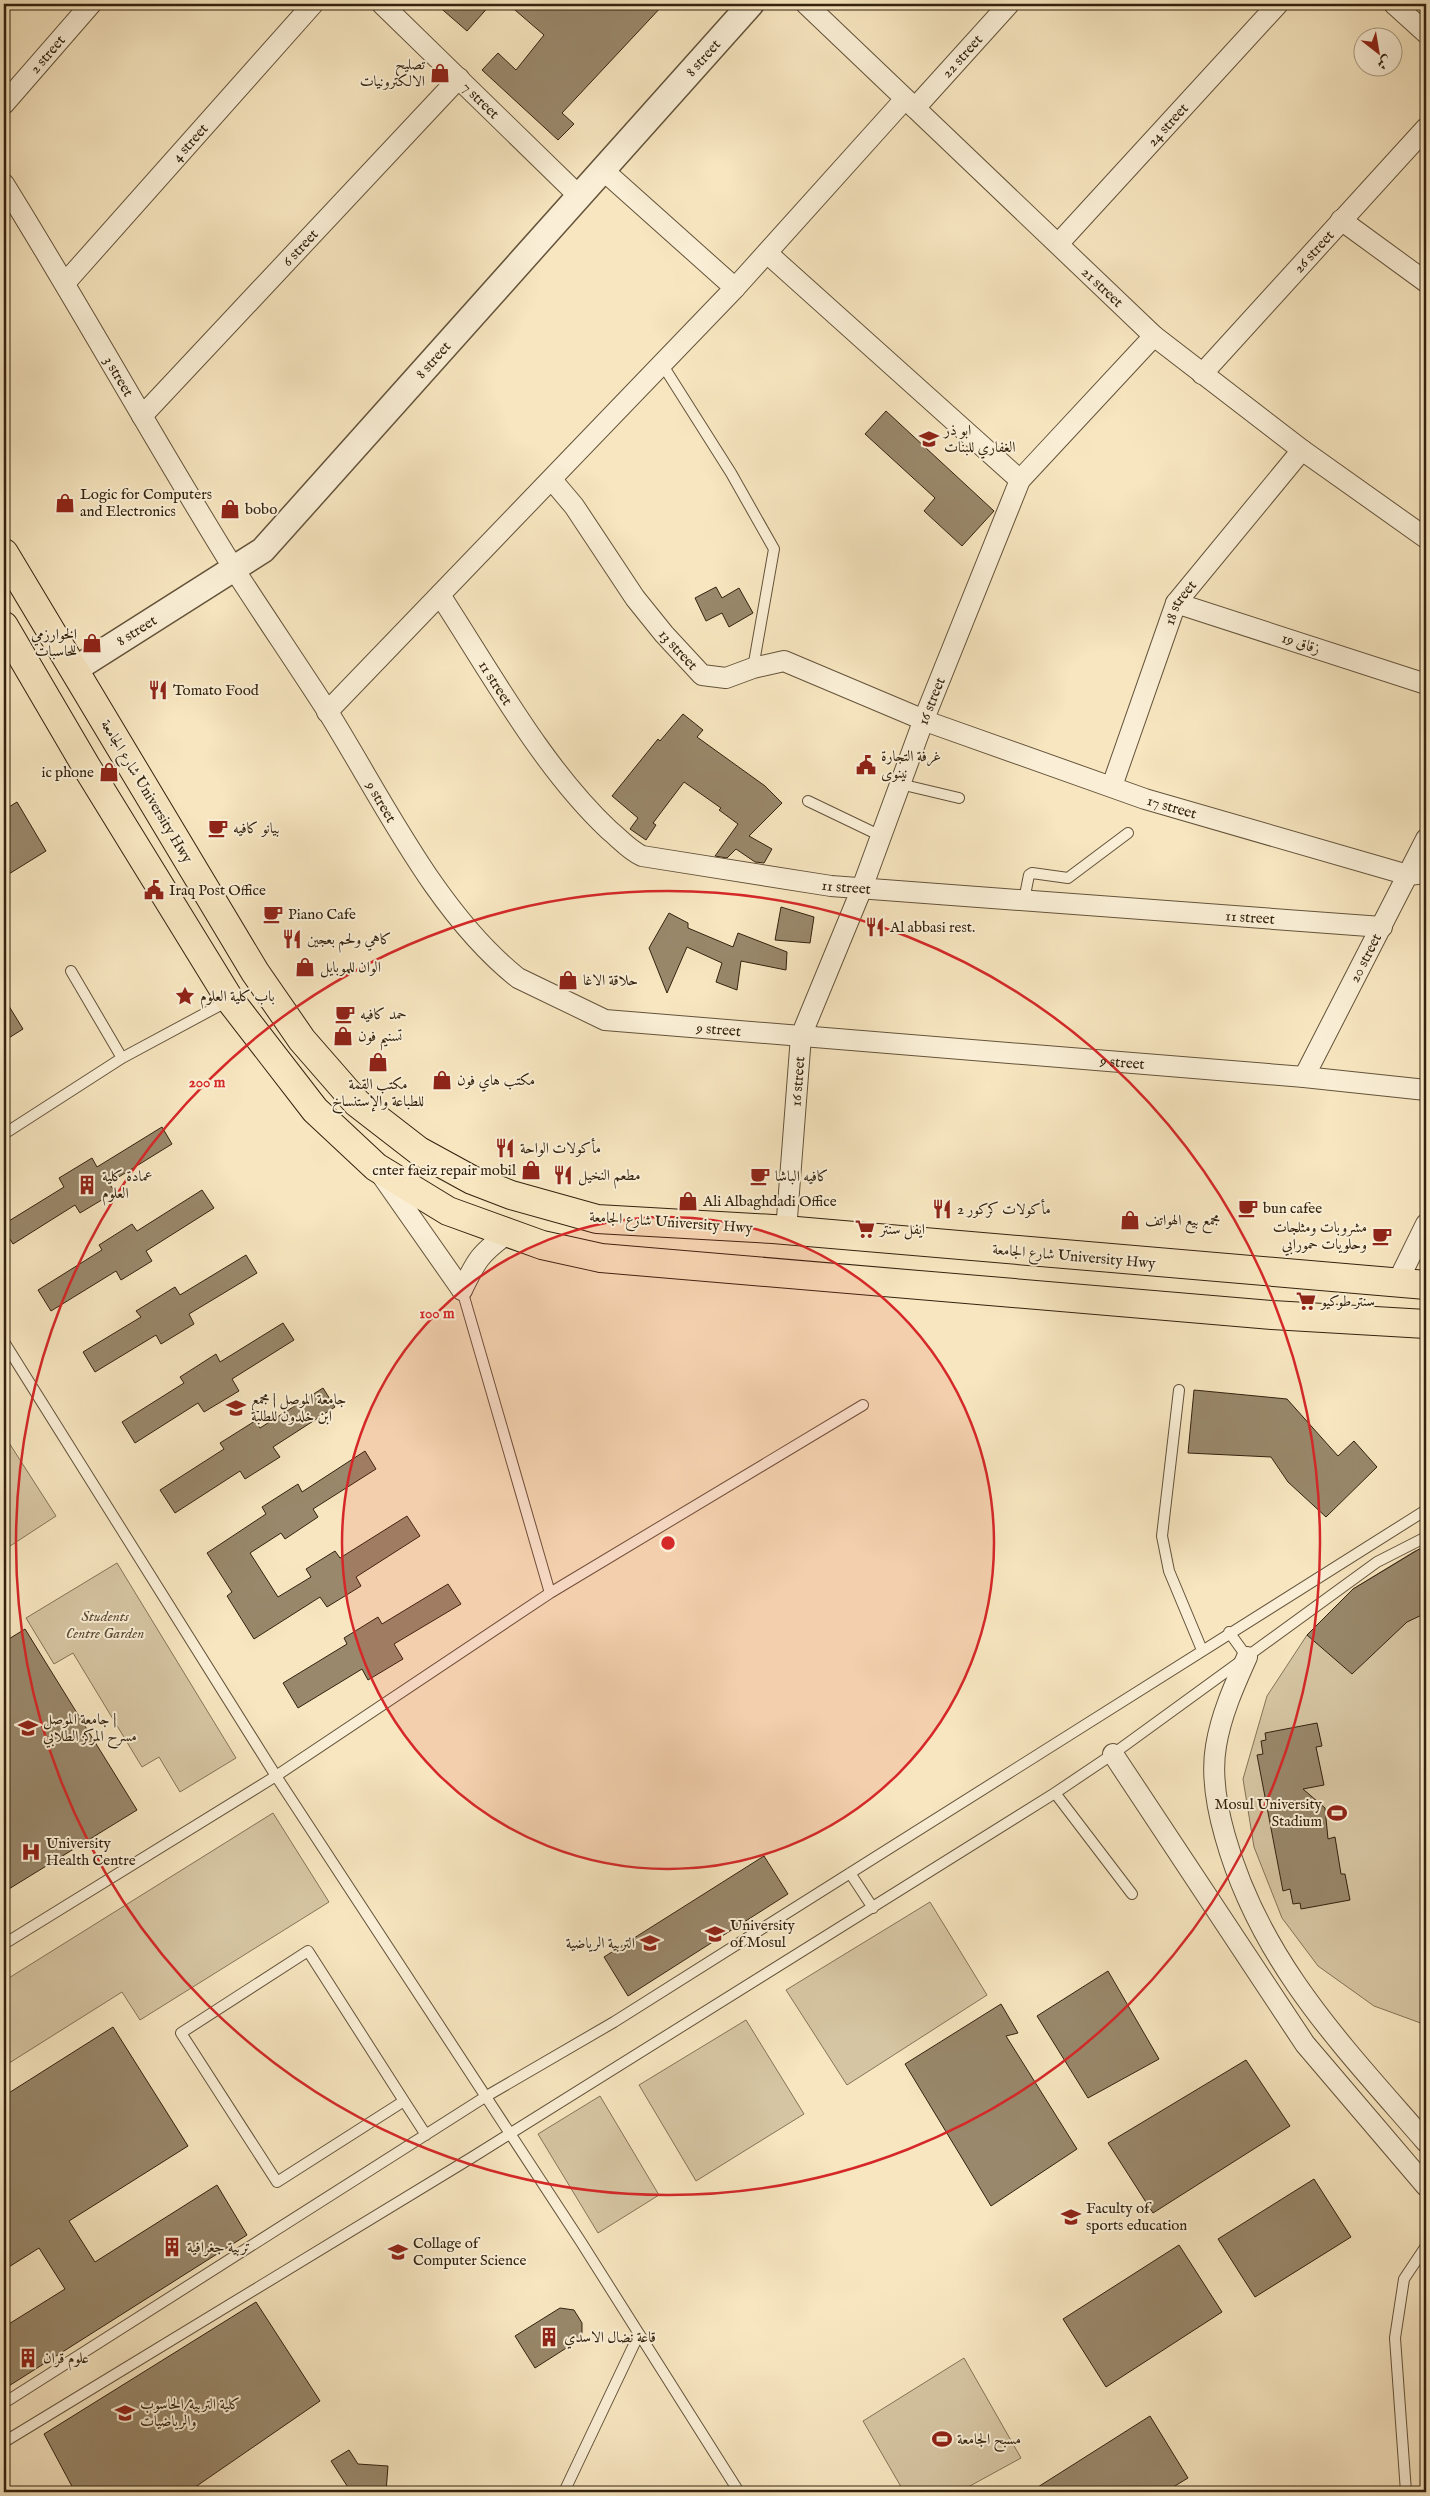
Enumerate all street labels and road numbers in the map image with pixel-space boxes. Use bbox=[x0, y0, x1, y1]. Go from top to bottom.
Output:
street label: 2 street bbox=[26, 31, 70, 78]
street label: 22 street bbox=[938, 31, 987, 82]
street label: 8 street bbox=[682, 35, 725, 81]
street label: 7 street bbox=[458, 78, 503, 123]
street label: 24 street bbox=[1143, 99, 1193, 151]
street label: 4 street bbox=[168, 119, 212, 166]
street label: 6 street bbox=[278, 225, 323, 271]
street label: 26 street bbox=[1290, 226, 1339, 277]
street label: 21 street bbox=[1077, 263, 1127, 312]
street label: 8 street bbox=[412, 337, 455, 383]
street label: 3 street bbox=[99, 353, 138, 400]
street label: 18 street bbox=[1160, 576, 1201, 628]
street label: 8 street bbox=[113, 611, 160, 651]
street label: 13 street bbox=[654, 626, 702, 675]
street label: زقاق 19 bbox=[1279, 628, 1323, 659]
street label: 11 street bbox=[474, 657, 516, 709]
street label: 16 street bbox=[914, 674, 950, 728]
street label: شارع الجامعة University Hwy bbox=[94, 716, 197, 868]
street label: 9 street bbox=[361, 777, 400, 826]
street label: 17 street bbox=[1145, 791, 1199, 823]
street label: 11 street bbox=[820, 876, 872, 899]
street label: 11 street bbox=[1225, 906, 1275, 929]
street label: 20 street bbox=[1345, 930, 1386, 986]
street label: 9 street bbox=[695, 1018, 742, 1041]
street label: 9 street bbox=[1098, 1051, 1145, 1074]
street label: 16 street bbox=[787, 1056, 809, 1107]
street label: شارع الجامعة University Hwy bbox=[588, 1207, 754, 1241]
street label: شارع الجامعة University Hwy bbox=[991, 1240, 1157, 1276]

